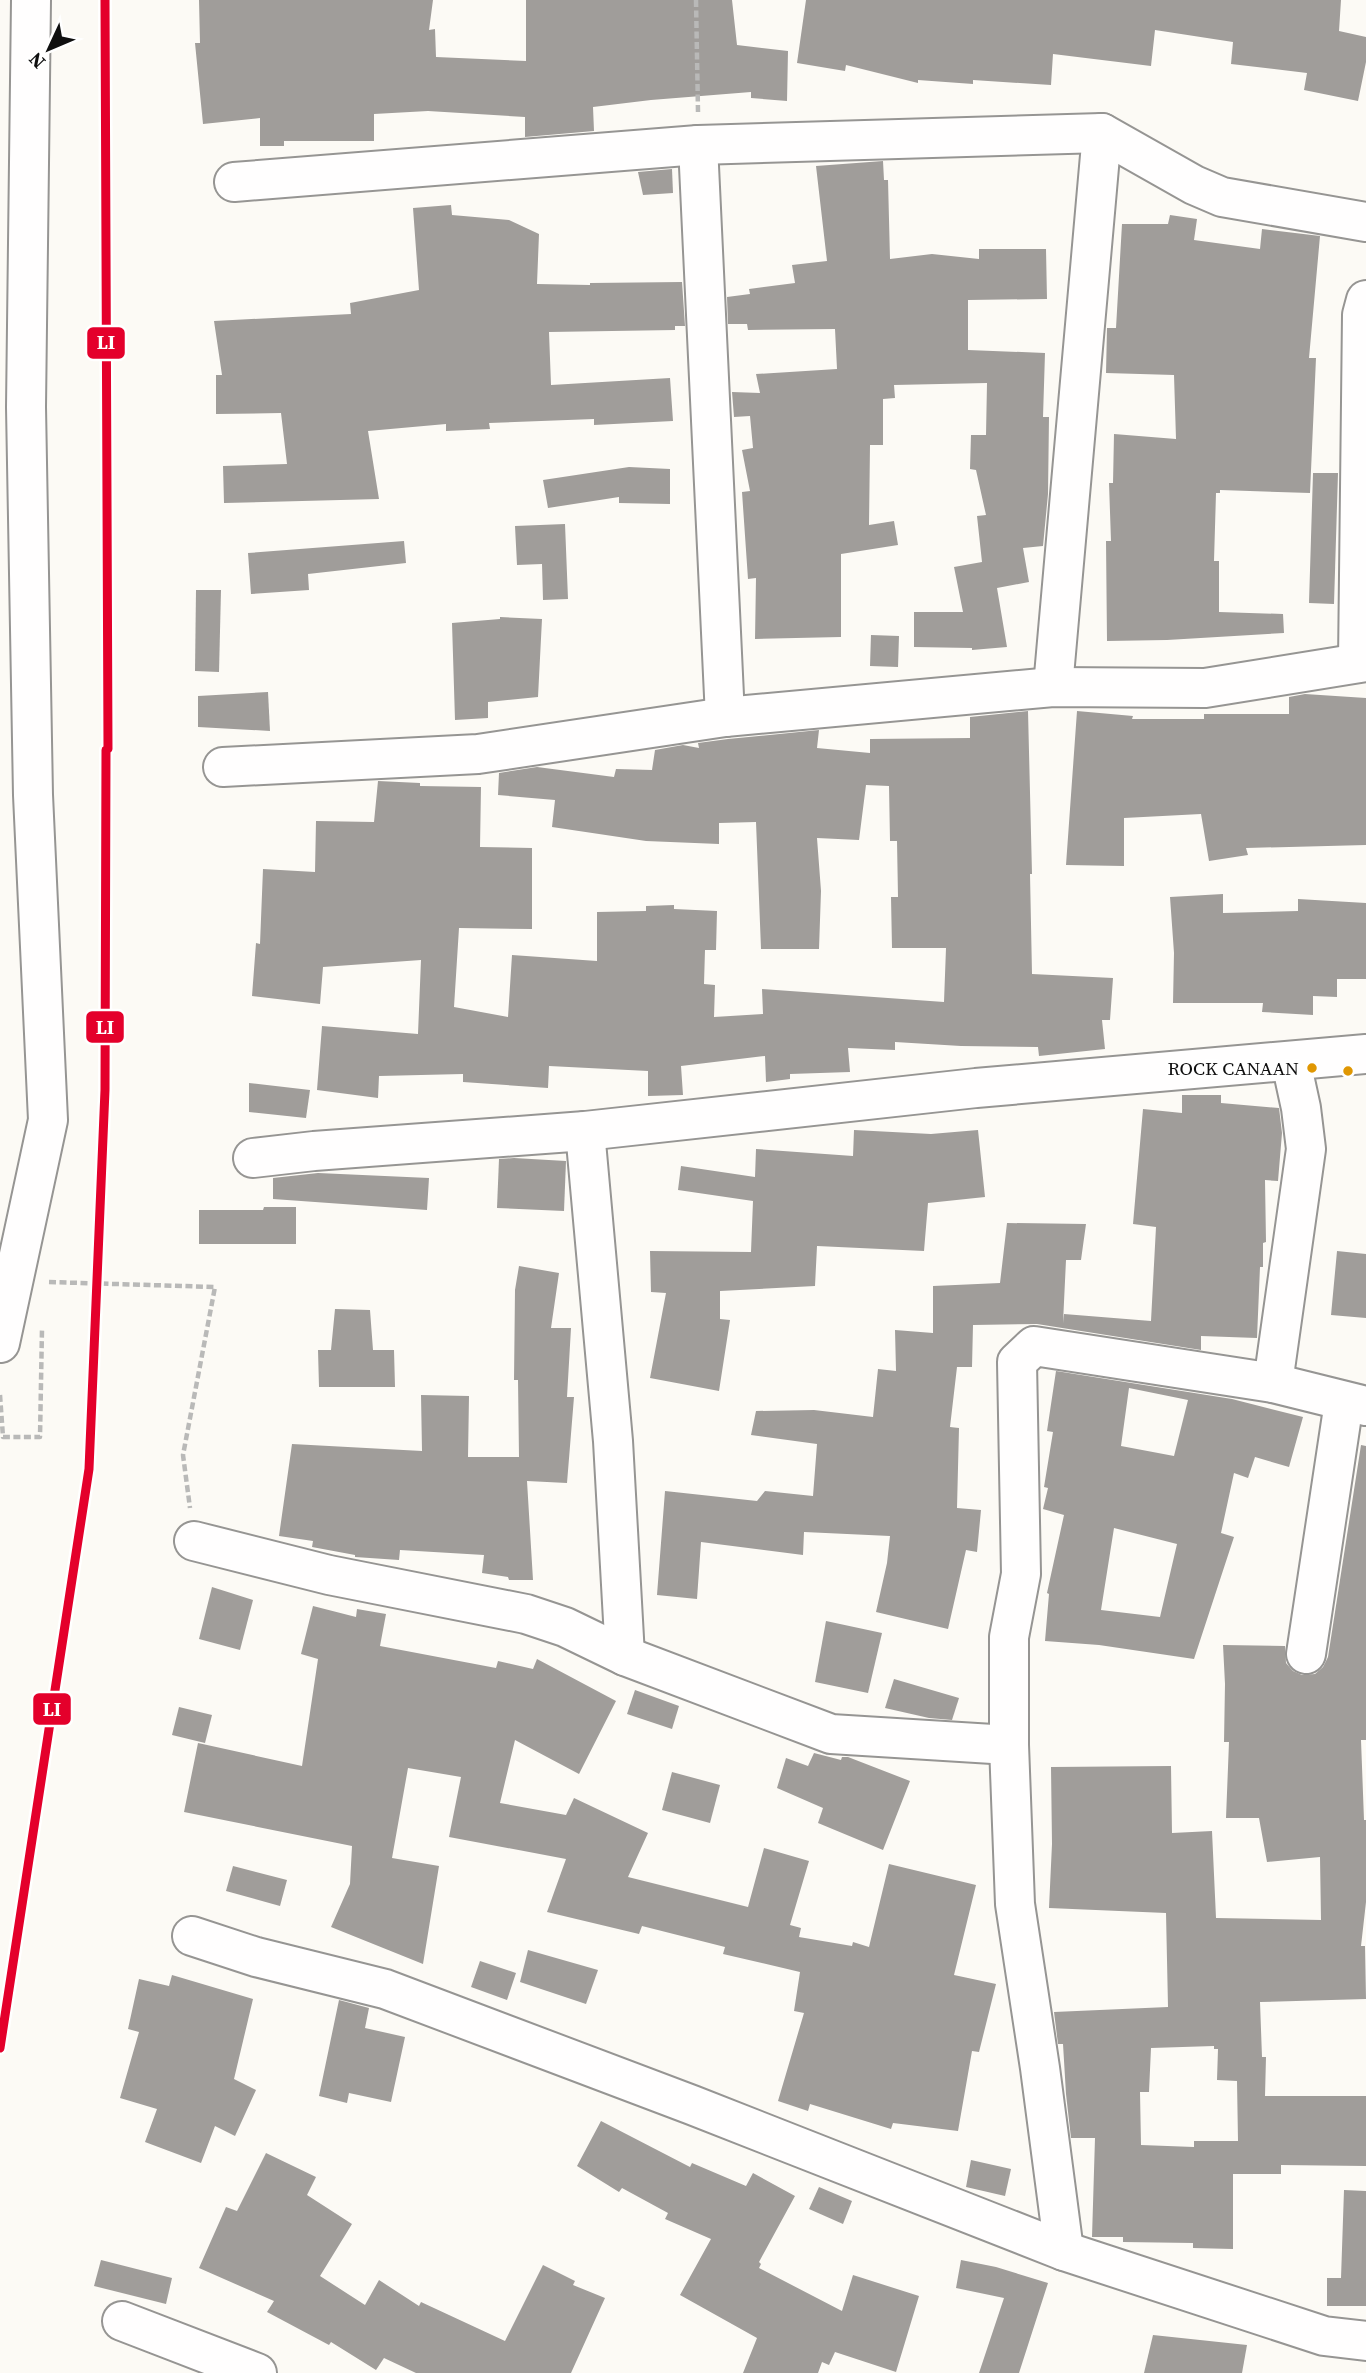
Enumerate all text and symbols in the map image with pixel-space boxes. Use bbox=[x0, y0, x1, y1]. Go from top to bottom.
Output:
north arrow bbox=[14, 14, 84, 84]
text: N bbox=[23, 47, 51, 75]
line badge: LI bbox=[86, 326, 126, 360]
text: LI bbox=[97, 329, 115, 355]
line badge: LI bbox=[85, 1010, 125, 1044]
text: LI bbox=[96, 1014, 114, 1040]
place label: ROCK CANAAN bbox=[1168, 1055, 1299, 1081]
marker: ROCK CANAAN bbox=[1305, 1061, 1319, 1075]
unlabelled marker bbox=[1341, 1064, 1355, 1078]
line badge: LI bbox=[32, 1692, 72, 1726]
text: LI bbox=[43, 1696, 61, 1722]

